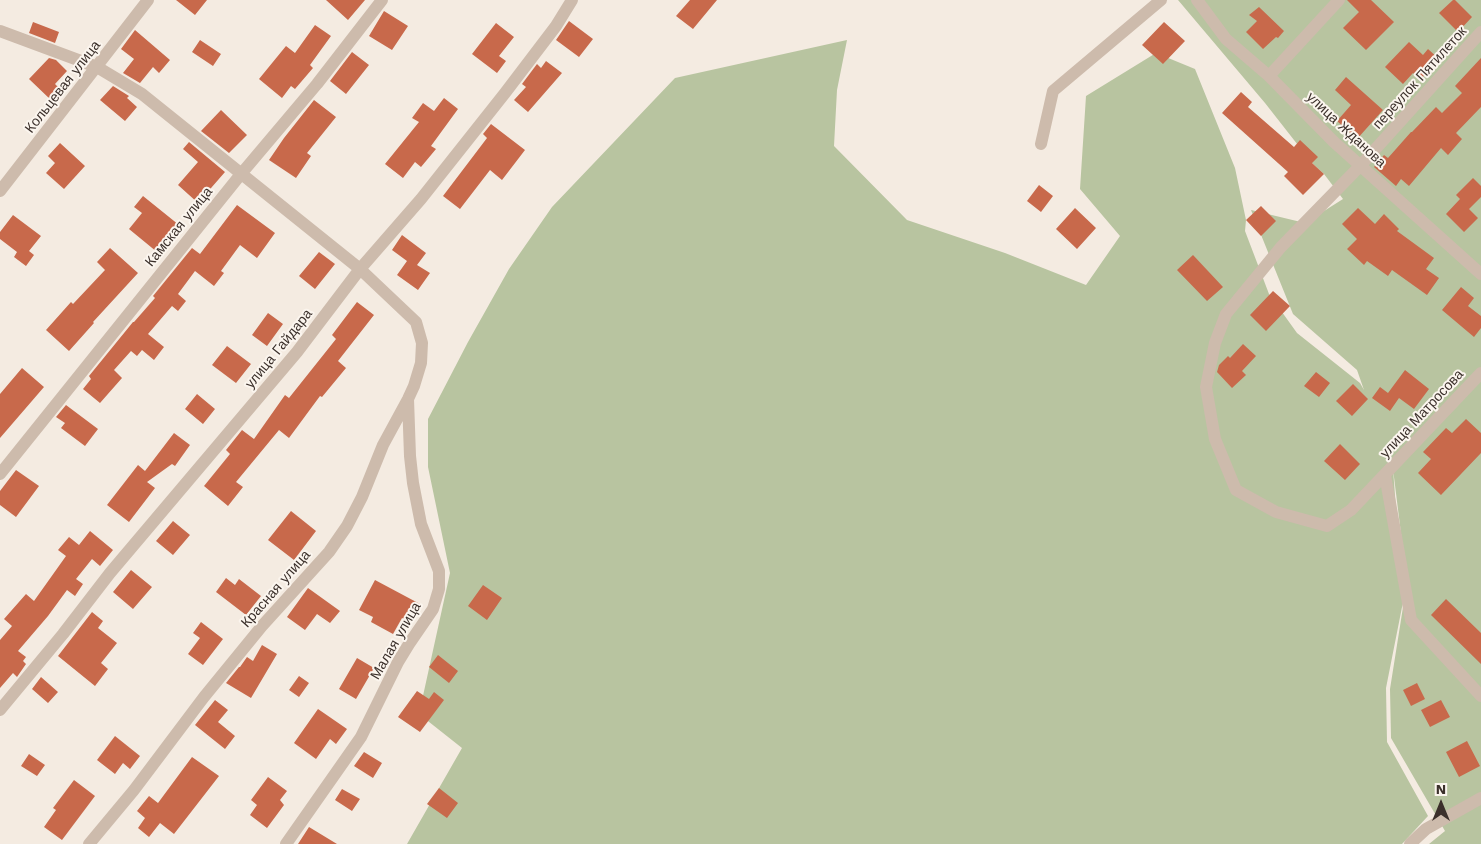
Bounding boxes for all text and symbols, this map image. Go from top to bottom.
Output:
street label: переулок Пятилеток [1370,23,1470,133]
street label: Кольцевая улица [22,37,104,137]
street label: улица Жданова [1303,89,1389,171]
street label: Камская улица [142,184,216,270]
street label: улица Гайдара [242,306,316,392]
street label: улица Матросова [1377,366,1467,462]
street label: Красная улица [238,547,314,631]
street label: Малая улица [367,599,425,683]
north arrow [1416,779,1466,829]
text: N [1436,781,1446,797]

